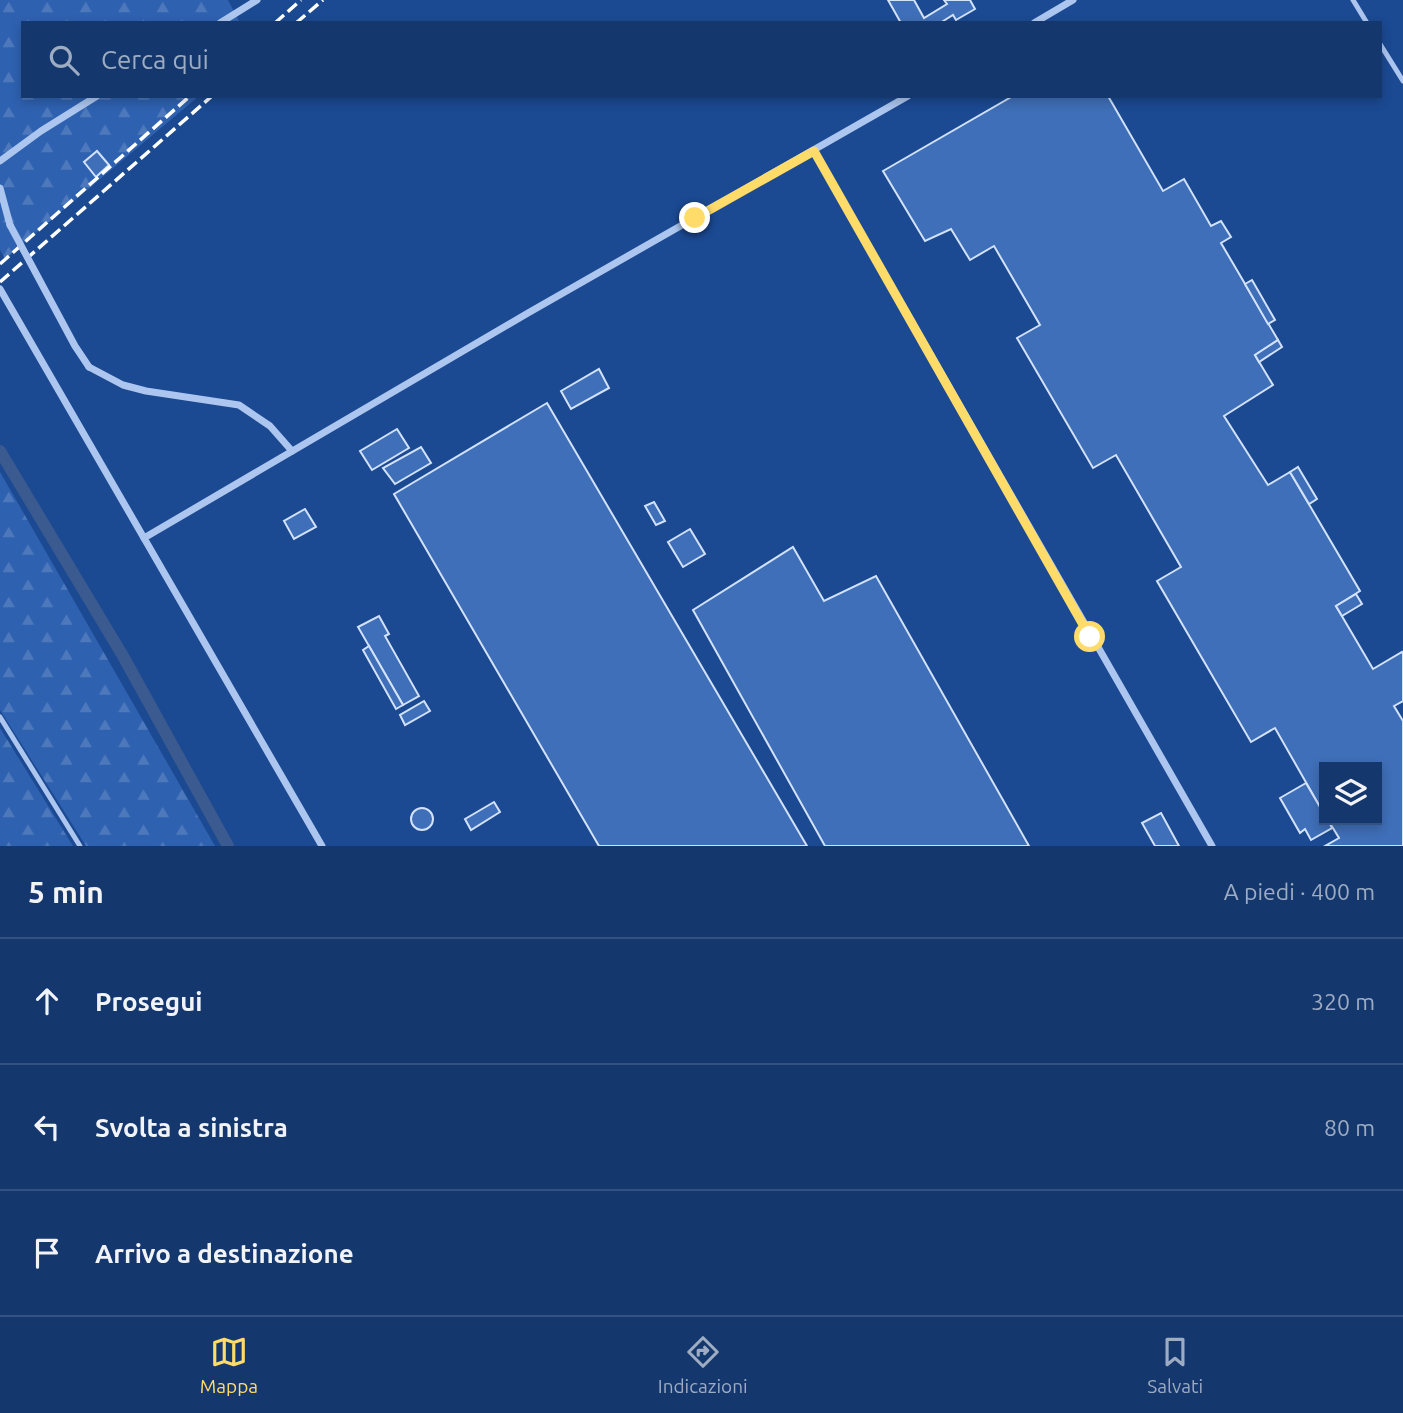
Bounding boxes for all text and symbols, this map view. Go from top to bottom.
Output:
search box [21,21,1382,98]
icon: search [45,41,83,79]
text: Cerca qui [101,45,209,74]
route end [679,202,710,233]
route start [1074,621,1105,652]
map controls [1319,762,1382,825]
button: layers [1319,762,1382,825]
text: 5 min [28,875,104,909]
text: A piedi · 400 m [1224,879,1375,904]
icon: ahead [28,982,66,1020]
text: Prosegui [95,987,203,1016]
text: 320 m [1311,989,1375,1014]
icon: left [28,1108,66,1146]
text: Svolta a sinistra [95,1113,288,1142]
text: 80 m [1324,1115,1375,1140]
icon: arrive [28,1234,66,1272]
text: Arrivo a destinazione [95,1239,354,1268]
tab: Mappa [200,1333,258,1397]
tab: Indicazioni [658,1333,748,1397]
tab: Salvati [1147,1333,1203,1397]

